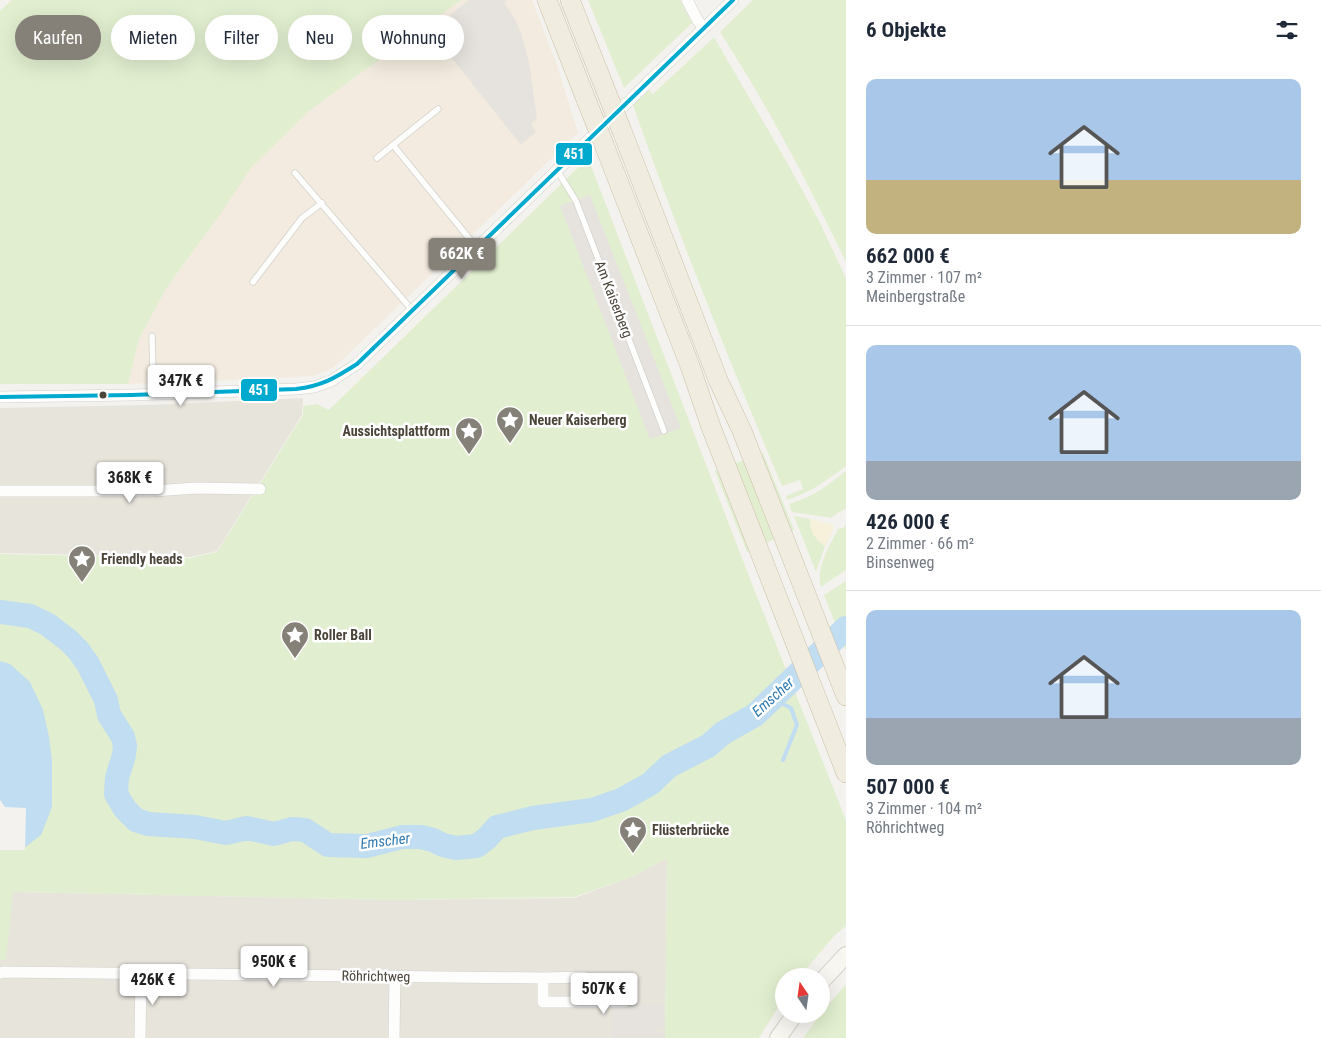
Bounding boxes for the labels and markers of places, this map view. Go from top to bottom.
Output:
pin: 662K € [421,238,503,280]
pin: 347K € [140,364,222,407]
unlabelled marker [98,390,108,400]
place icon: Neuer Kaiserberg [495,405,525,444]
place label: Neuer Kaiserberg [529,412,626,428]
place icon: Aussichtsplattform [454,416,484,455]
place label: Aussichtsplattform [342,423,450,439]
pin: 368K € [89,462,171,504]
place icon: Friendly heads [67,544,97,583]
place label: Friendly heads [101,551,183,567]
place icon: Roller Ball [280,620,310,659]
place label: Roller Ball [314,627,372,643]
place icon: Flüsterbrücke [618,815,648,854]
place label: Flüsterbrücke [652,822,730,838]
pin: 950K € [233,946,315,988]
pin: 426K € [112,964,194,1006]
pin: 507K € [563,972,645,1015]

